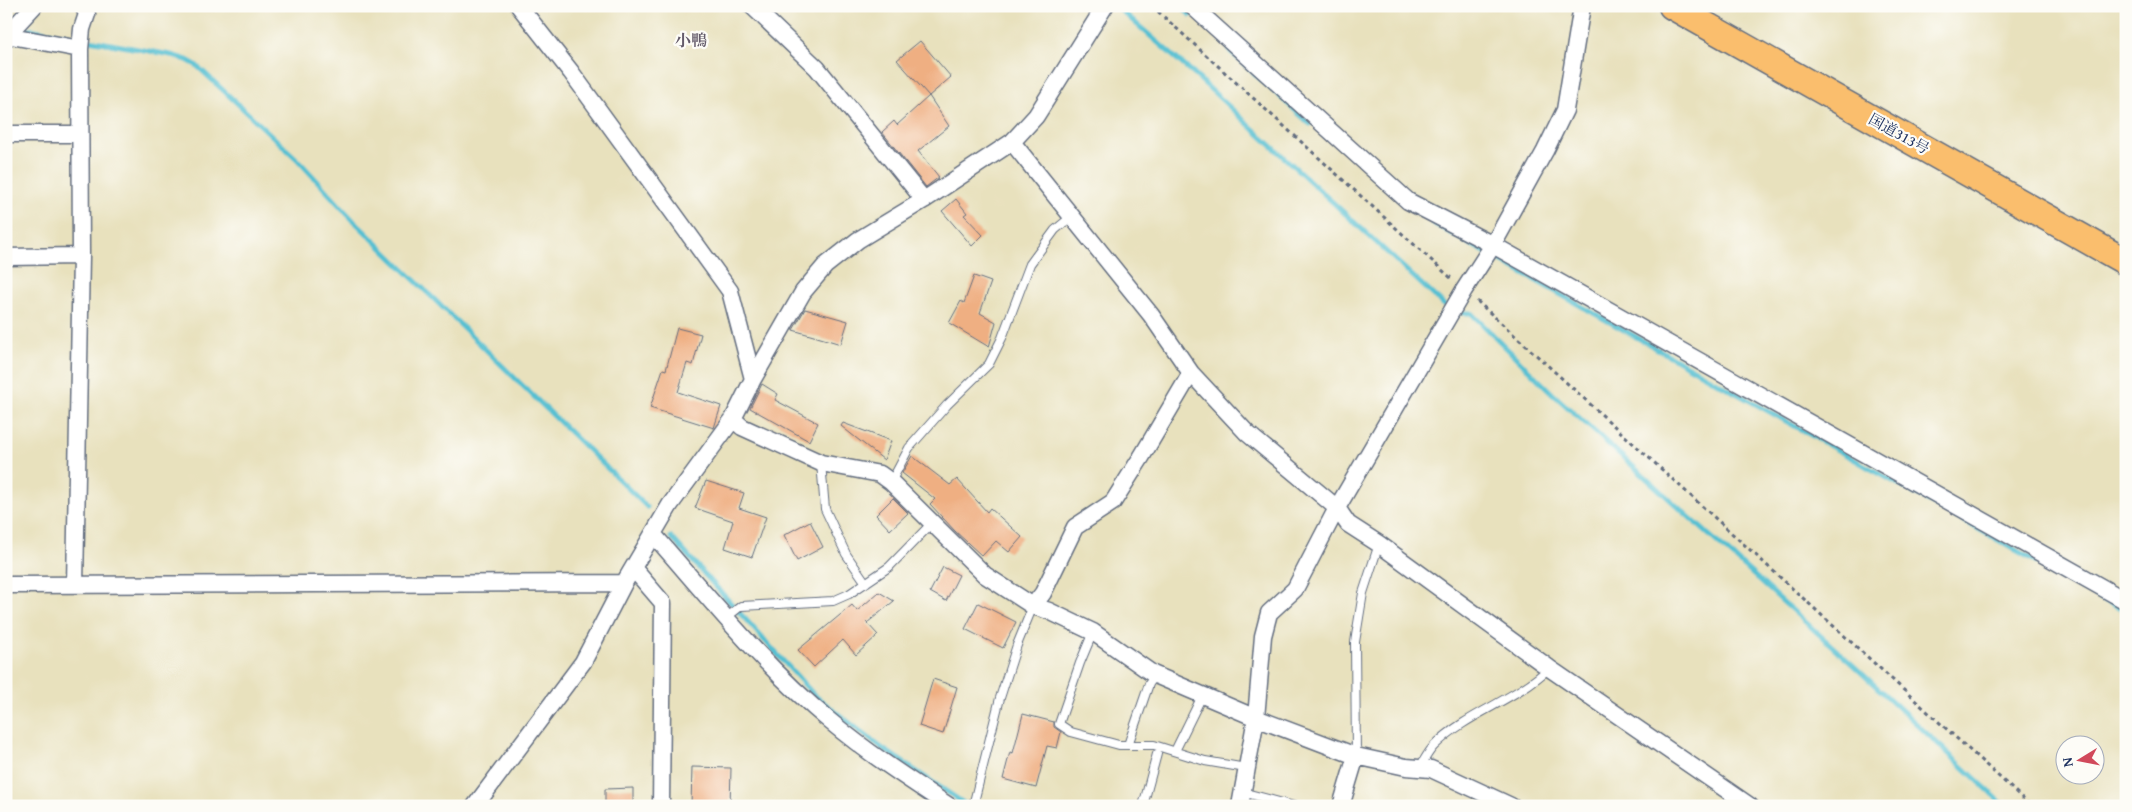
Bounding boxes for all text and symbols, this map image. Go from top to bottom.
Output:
district label: 小鴨 [675,28,707,52]
street label: 国道313号 [1865,108,1933,159]
north arrow [2054,734,2104,784]
text: N [2056,755,2078,769]

